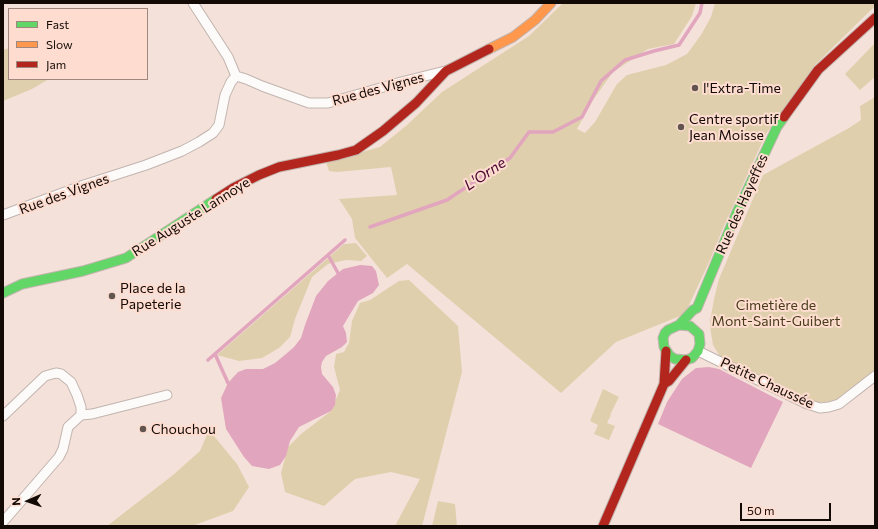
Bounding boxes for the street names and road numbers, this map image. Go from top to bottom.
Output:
street label: Rue des Vignes [330,69,426,109]
street label: Rue des Hayeffes [712,151,772,257]
street label: Rue des Vignes [17,170,111,218]
street label: Rue Auguste Lannoye [129,174,253,260]
street label: Petite Chaussée [718,354,816,412]

